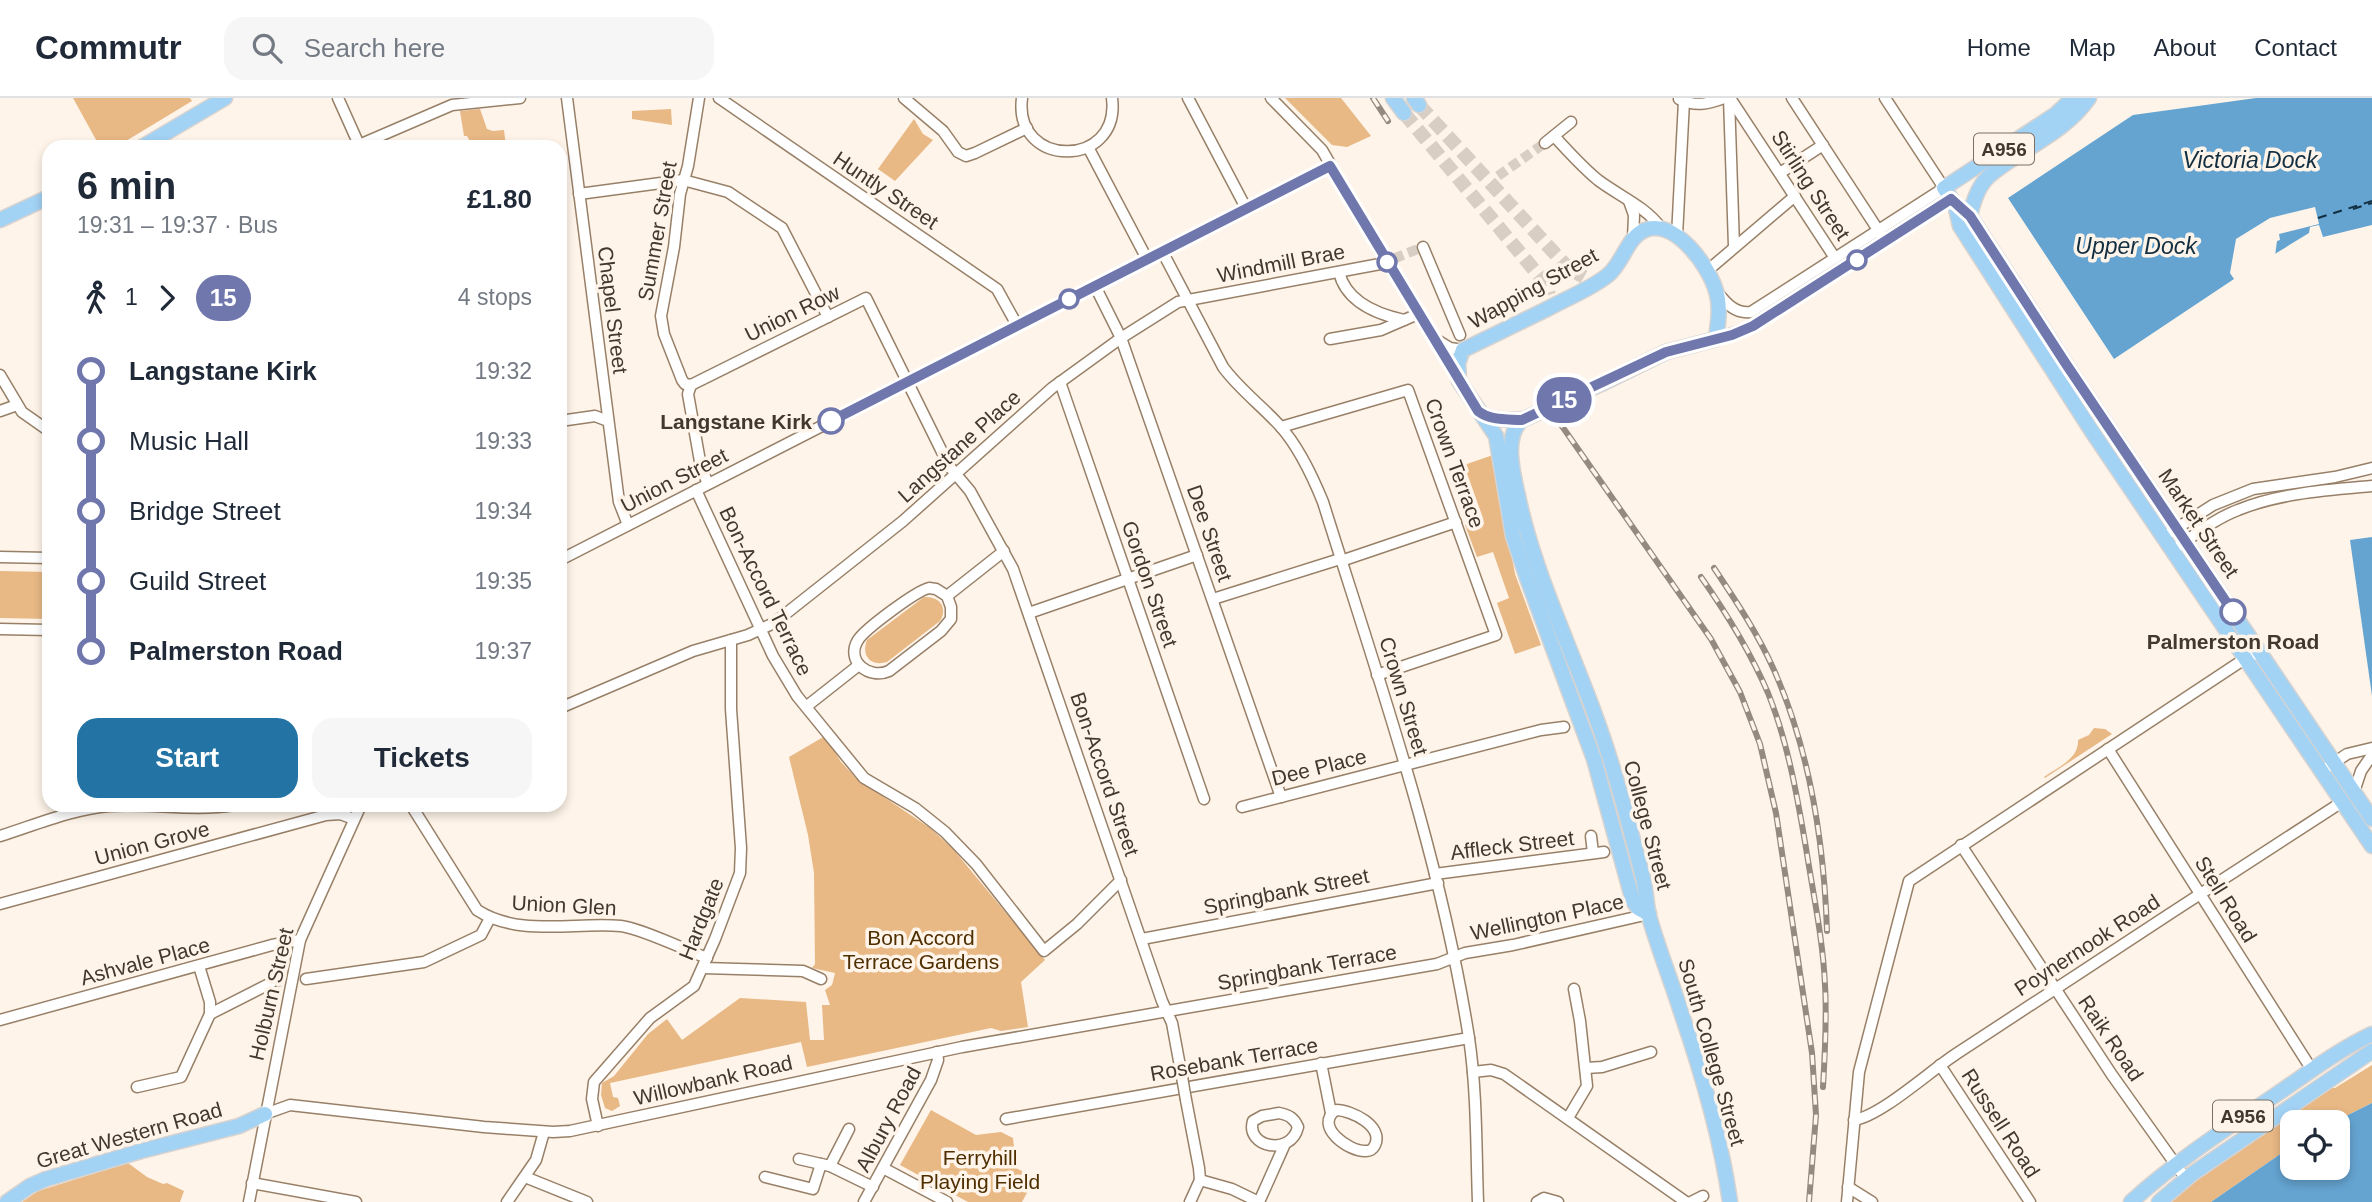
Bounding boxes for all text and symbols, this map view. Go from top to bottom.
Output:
search box [224,17,714,80]
text: Commutr [35,29,182,66]
icon: search [248,29,286,67]
text: Search here [304,33,445,63]
text: Home [1967,34,2031,61]
text: Map [2069,34,2116,61]
text: About [2154,34,2216,61]
text: Contact [2254,34,2337,61]
street label: Stirling Street [1767,126,1855,244]
road number: A956 [1974,134,2034,164]
street label: Huntly Street [829,147,943,234]
water label: Victoria Dock [2182,147,2319,173]
street label: Summer Street [633,159,681,303]
text: 6 min [77,165,176,207]
text: £1.80 [467,184,532,214]
text: 19:31 – 19:37 · Bus [77,212,278,238]
water label: Upper Dock [2075,233,2198,259]
street label: Windmill Brae [1215,239,1347,287]
street label: Wapping Street [1464,243,1602,333]
street label: Chapel Street [594,245,632,375]
unlabelled marker [1847,250,1867,270]
unlabelled marker [1377,252,1397,272]
icon: walk [77,279,115,317]
icon: forward [148,279,186,317]
street label: Union Row [741,280,844,346]
text: 1 [125,284,138,310]
text: 15 [210,284,237,311]
text: 4 stops [458,284,532,310]
unlabelled marker [1059,289,1079,309]
text: Langstane Kirk [129,356,317,386]
text: 19:32 [474,358,532,384]
line badge: 15 [1532,377,1596,423]
street label: Langstane Place [893,385,1025,507]
text: 15 [1551,386,1577,413]
street label: Crown Terrace [1421,395,1489,531]
marker: Langstane Kirk [818,408,844,434]
place label: Langstane Kirk [660,410,812,433]
text: Music Hall [129,426,249,456]
text: 19:33 [474,428,532,454]
street label: Union Street [617,443,731,517]
street label: Market Street [2154,464,2244,582]
street label: Dee Street [1183,482,1237,584]
text: Bridge Street [129,496,281,526]
text: 19:34 [474,498,532,524]
street label: Bon-Accord Terrace [715,503,817,679]
street label: Gordon Street [1118,518,1182,650]
text: Guild Street [129,566,266,596]
text: 19:35 [474,568,532,594]
marker: Palmerston Road [2220,599,2246,625]
place label: Palmerston Road [2147,630,2319,653]
street label: Crown Street [1375,634,1433,758]
text: Palmerston Road [129,636,343,666]
text: 19:37 [474,638,532,664]
street label: Bon-Accord Street [1066,689,1144,859]
button: Start [77,718,298,798]
button: Tickets [312,718,532,798]
street label: Dee Place [1269,744,1369,790]
street label: College Street [1620,758,1676,892]
street label: Union Grove [92,817,212,869]
street label: Affleck Street [1449,826,1575,864]
street label: Stell Road [2191,852,2261,946]
street label: Springbank Street [1201,864,1371,918]
street label: Hardgate [674,875,728,963]
street label: Wellington Place [1468,890,1626,944]
street label: Poynernook Road [2010,890,2164,1000]
street label: Union Glen [511,891,617,919]
street label: Holburn Street [245,925,297,1063]
park label: Bon Accord Terrace Gardens [843,926,999,973]
street label: Ashvale Place [78,933,212,989]
street label: Springbank Terrace [1216,940,1398,994]
street label: South College Street [1674,956,1750,1148]
street label: Raik Road [2074,991,2148,1085]
street label: Rosebank Terrace [1148,1033,1320,1085]
street label: Willowbank Road [631,1051,795,1109]
street label: Albury Road [851,1063,925,1175]
street label: Russell Road [1957,1064,2045,1182]
street label: Great Western Road [33,1097,225,1173]
road number: A956 [2213,1100,2273,1132]
map controls [2280,1110,2350,1180]
button: locate [2280,1110,2350,1180]
park label: Ferryhill Playing Field [920,1146,1040,1193]

